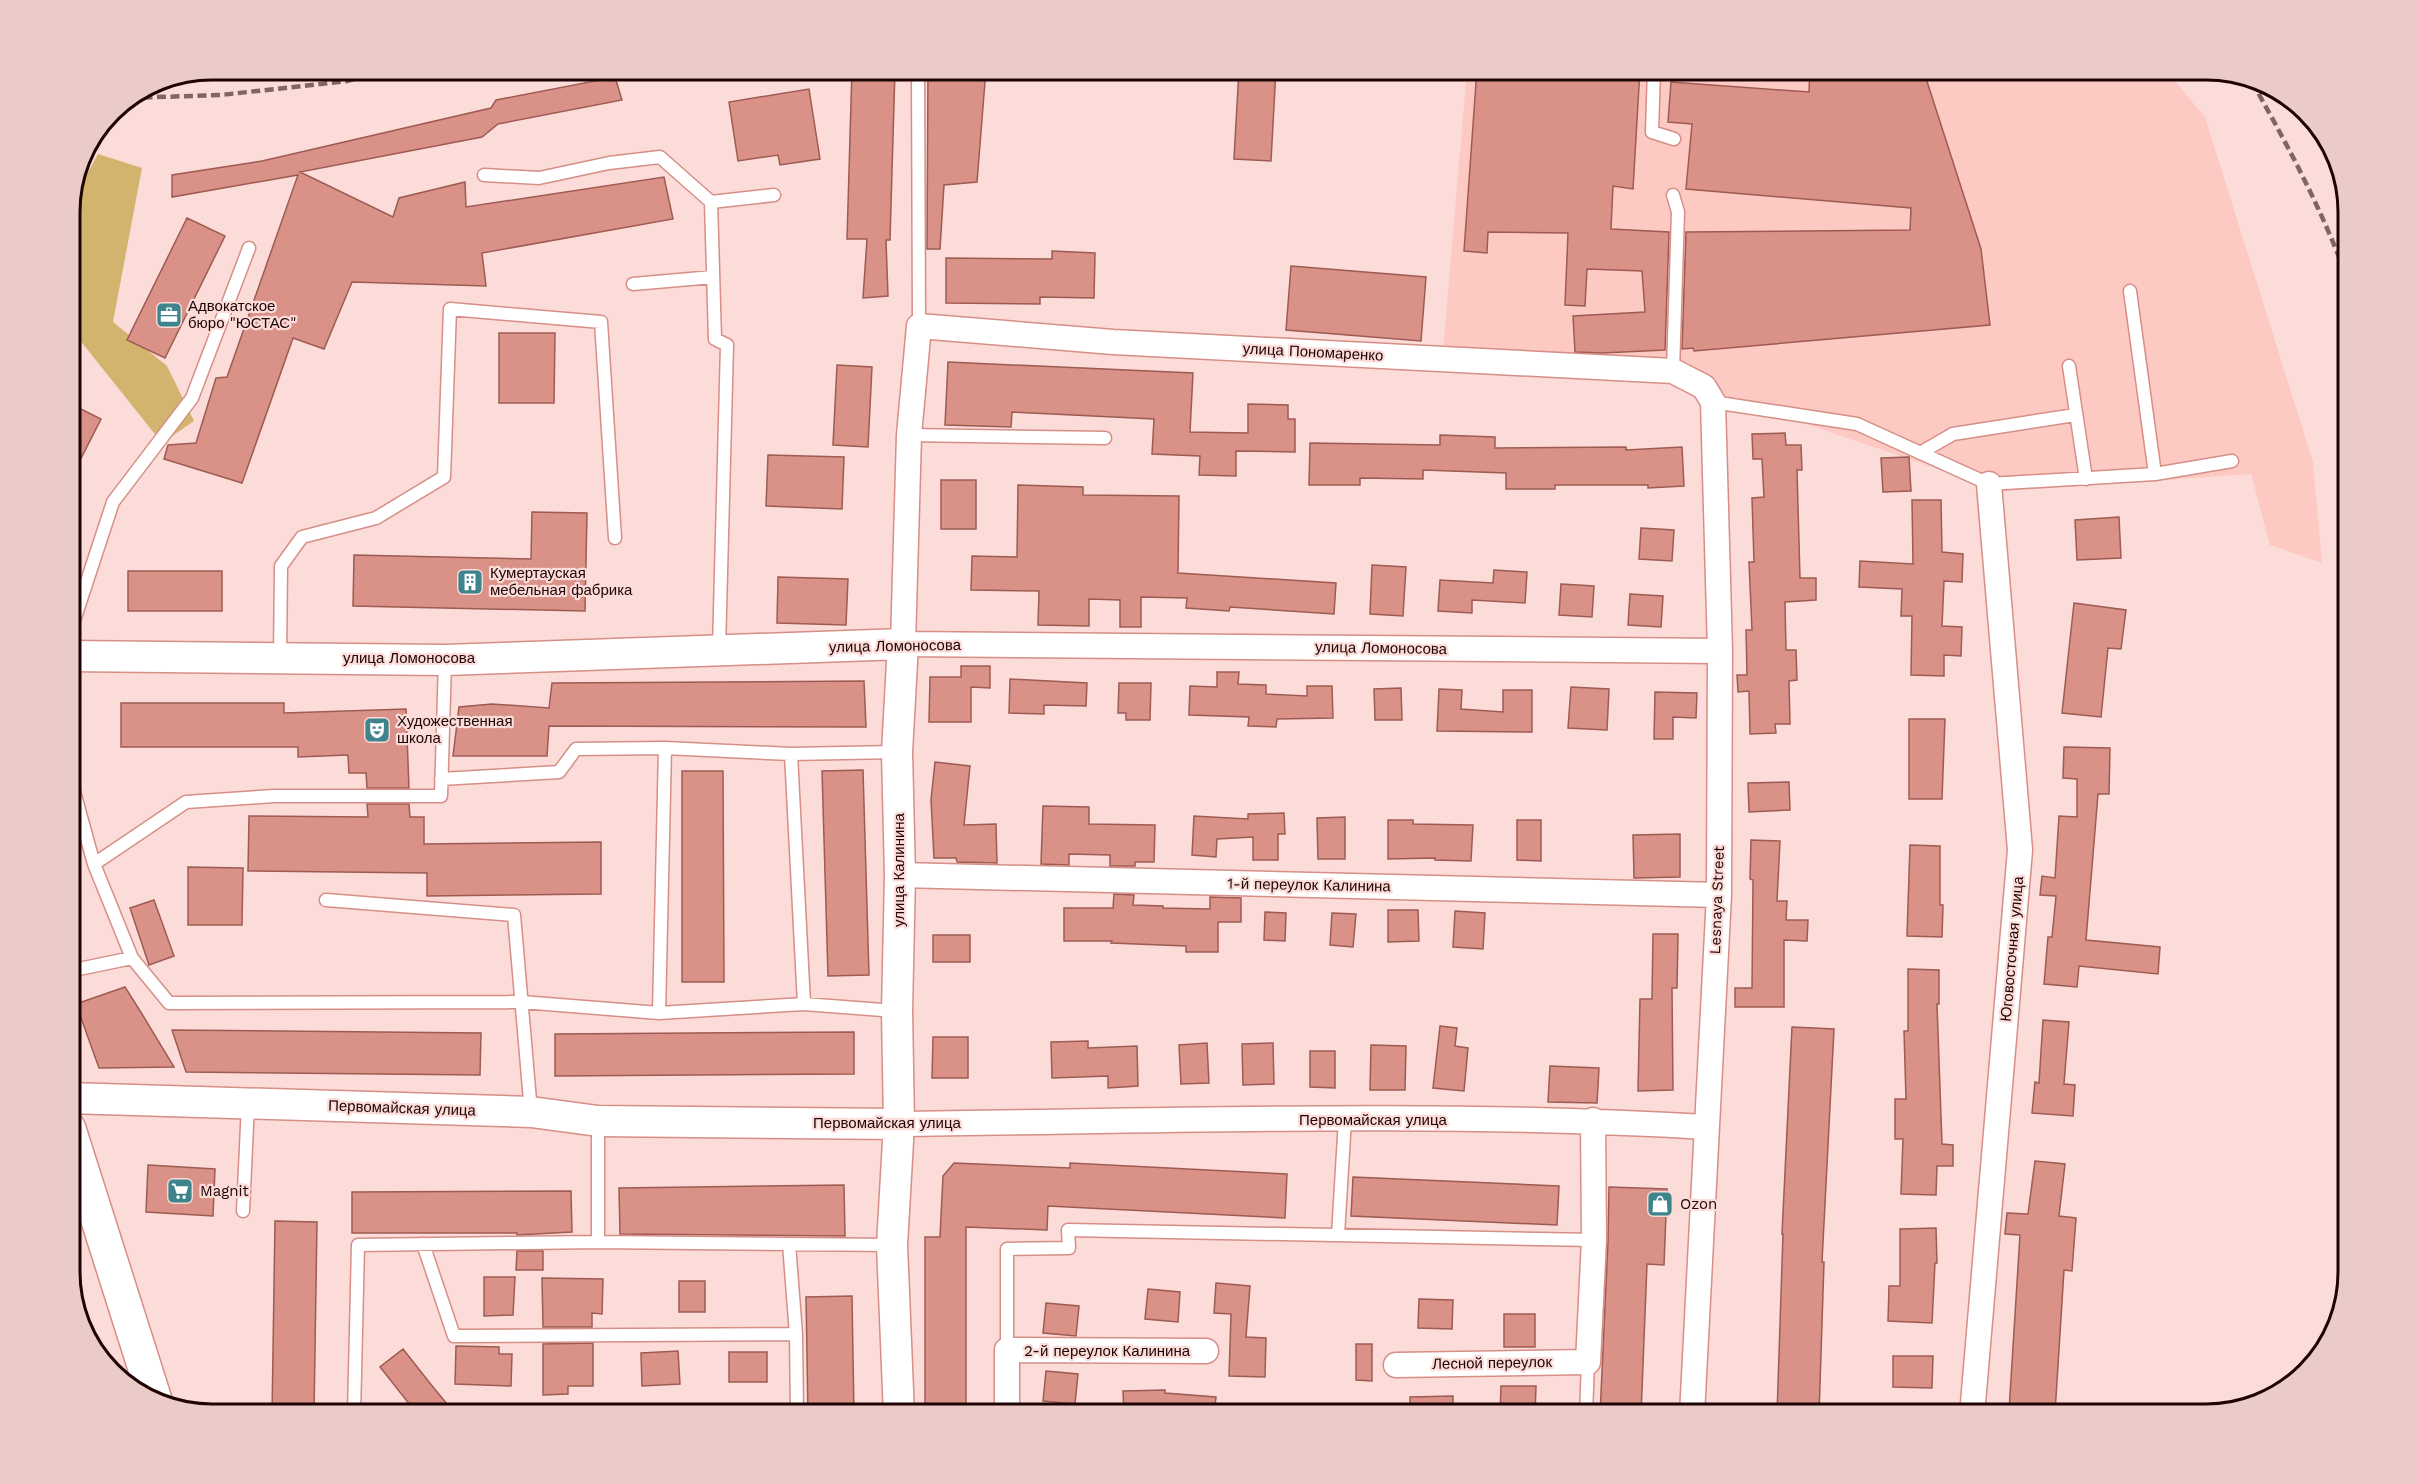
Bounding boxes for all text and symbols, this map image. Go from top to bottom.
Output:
place label: Адвокатское бюро "ЮСТАС" [188,297,296,332]
office icon: Адвокатское бюро "ЮСТАС" [154,300,184,330]
street label: улица Пономаренко [1242,339,1384,365]
place label: Кумертауская мебельная фабрика [490,564,633,599]
building icon: Кумертауская мебельная фабрика [455,567,485,597]
street label: улица Ломоносова [829,636,962,656]
street label: улица Ломоносова [1315,638,1448,658]
street label: улица Ломоносова [343,649,476,667]
place label: Художественная школа [397,712,513,747]
theatre icon: Художественная школа [362,715,392,745]
street label: улица Калинина [890,812,908,927]
street label: Lesnaya Street [1706,845,1728,955]
street label: 1-й переулок Калинина [1227,875,1392,895]
street label: Юговосточная улица [1997,875,2027,1022]
street label: Первомайская улица [328,1096,477,1120]
street label: Первомайская улица [1299,1111,1448,1129]
street label: Первомайская улица [813,1114,962,1132]
supermarket icon: Magnit [165,1176,195,1206]
place label: Magnit [200,1182,249,1200]
shop icon: Ozon [1645,1189,1675,1219]
place label: Ozon [1680,1195,1717,1213]
street label: 2-й переулок Калинина [1024,1342,1191,1360]
street label: Лесной переулок [1432,1353,1552,1373]

